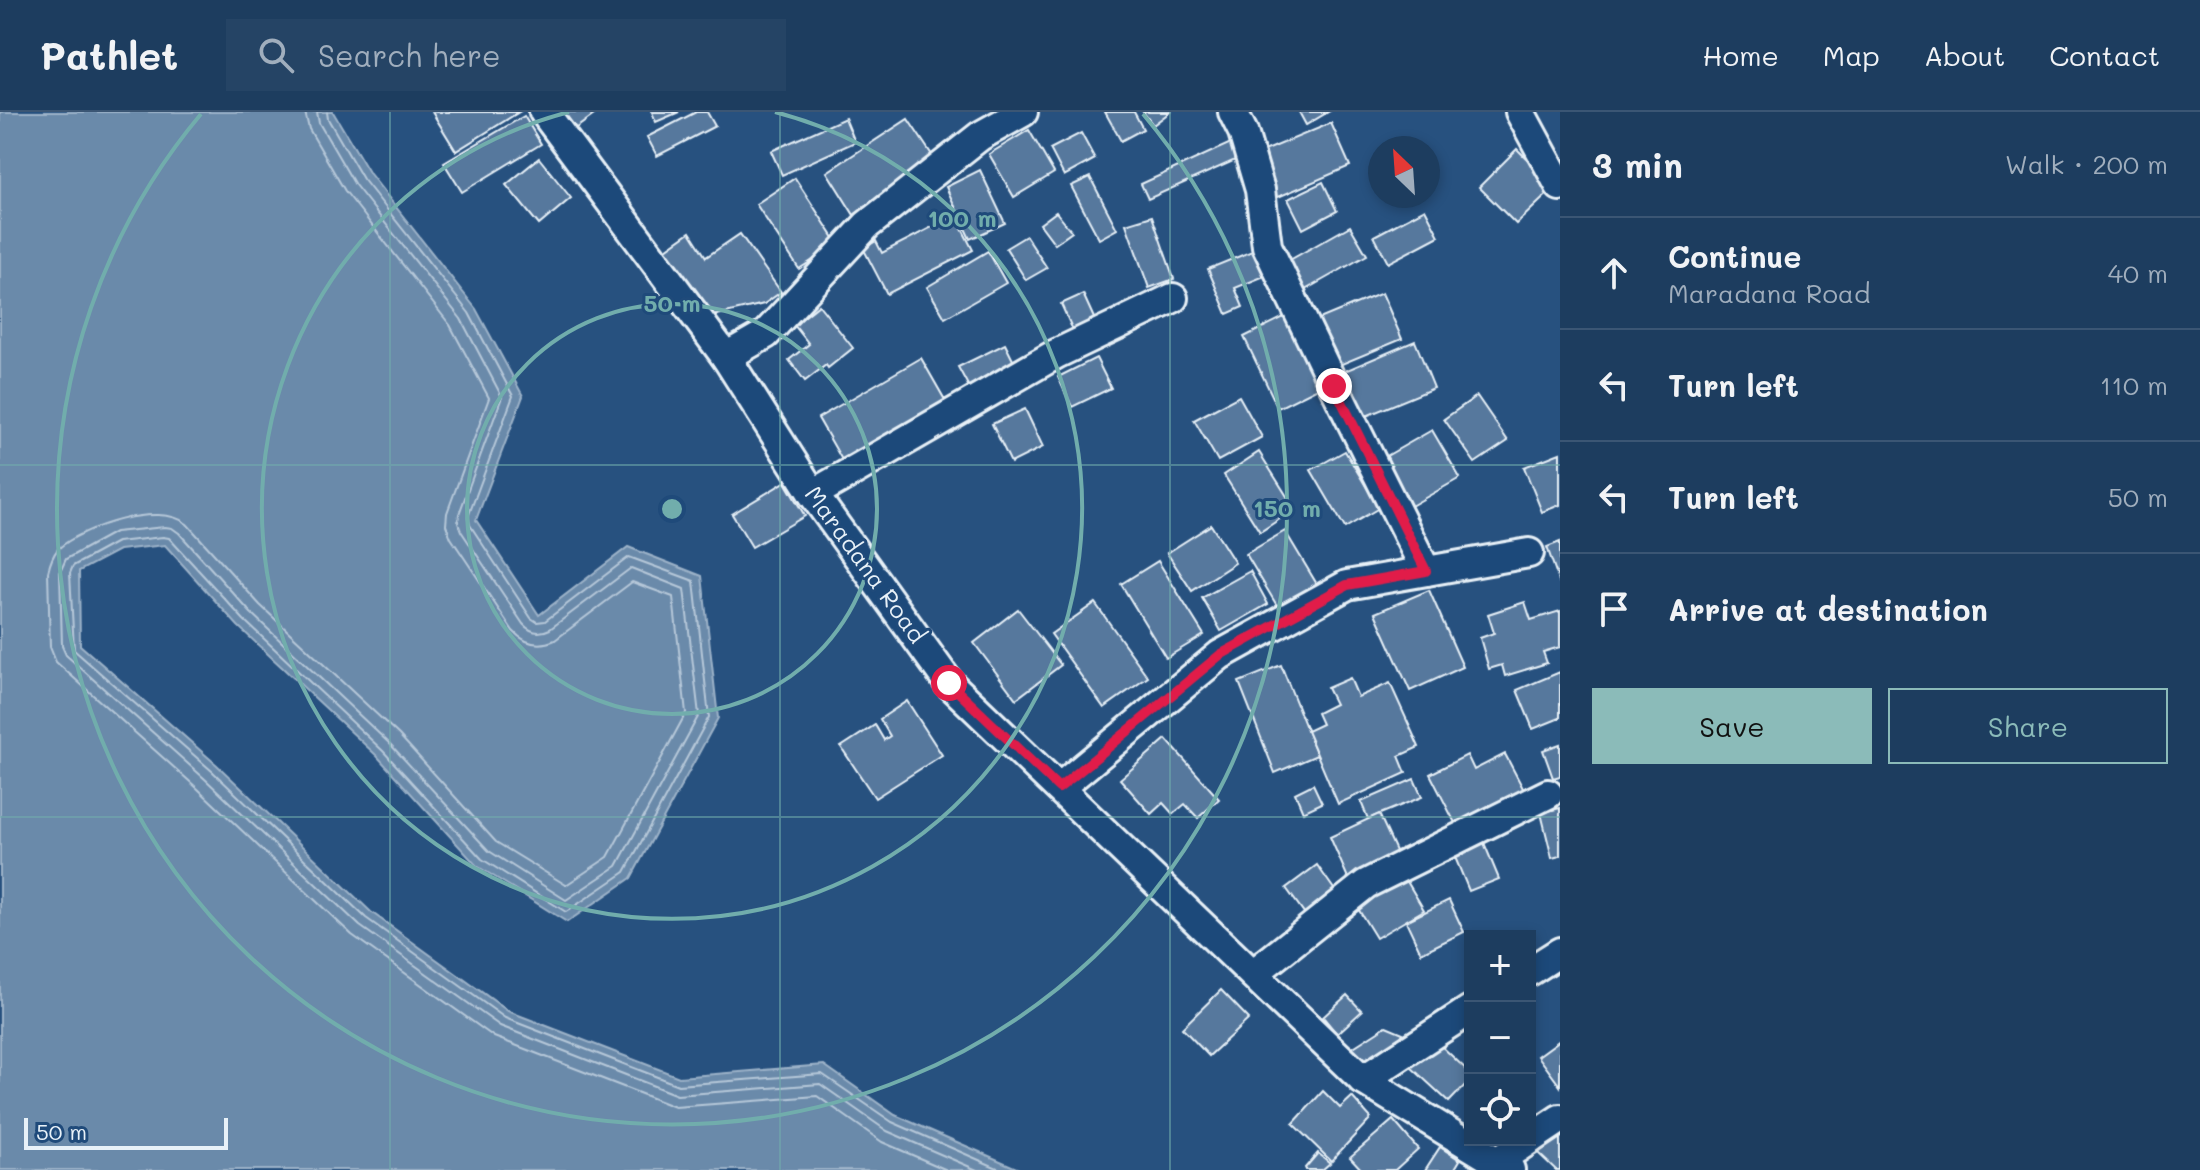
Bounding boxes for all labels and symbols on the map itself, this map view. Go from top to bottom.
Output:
north arrow [1368,136,1440,208]
text: 100 m [927,202,997,233]
text: 50 m [643,287,701,318]
route end [1316,368,1352,404]
street label: Maradana Road [799,479,934,649]
text: 150 m [1253,492,1321,523]
centre of rings [658,495,686,523]
route start [931,665,967,701]
scale bar [24,1114,228,1150]

